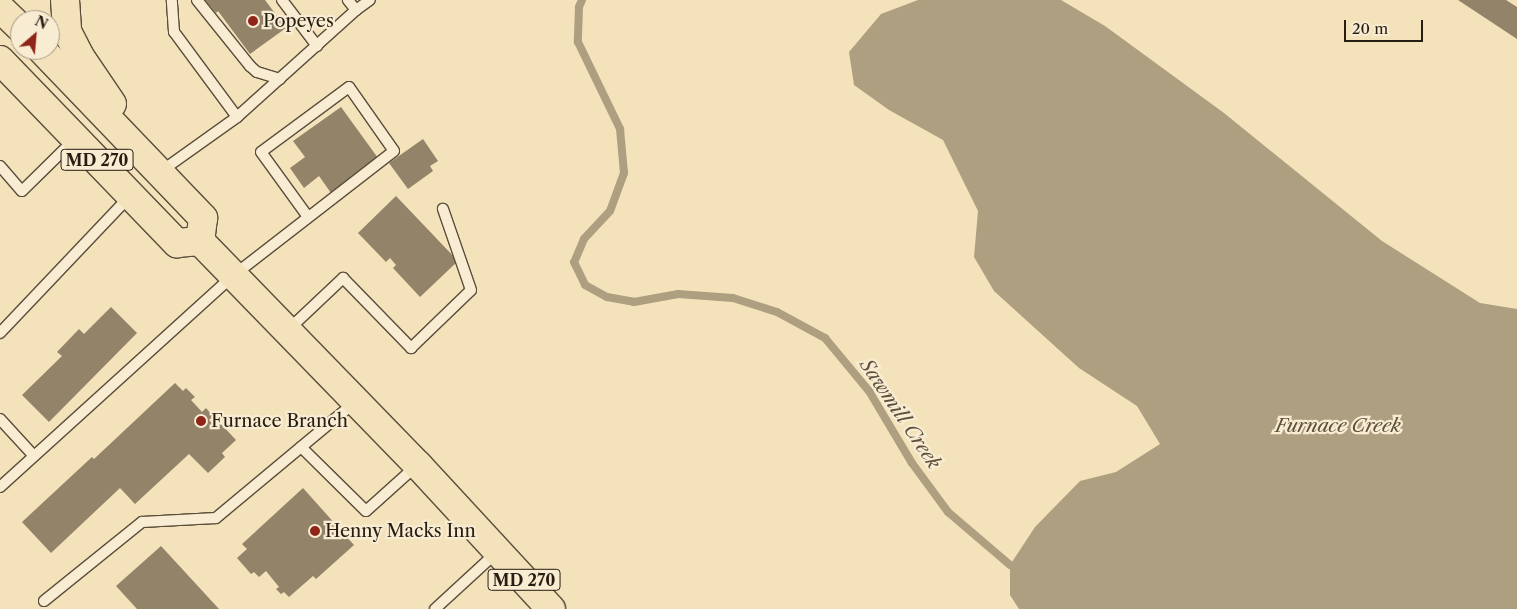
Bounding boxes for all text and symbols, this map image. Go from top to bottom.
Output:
north arrow [10,10,60,60]
place label: Popeyes [263,10,334,32]
scale bar [1347,10,1426,42]
text: N [32,12,51,33]
marker: Popeyes [247,15,259,27]
text: 20 m [1352,19,1388,38]
road number: MD 270 [59,146,134,174]
water label: Sawmill Creek [855,355,945,473]
place label: Furnace Branch [211,410,348,432]
marker: Furnace Branch [195,415,207,427]
water label: Furnace Creek [1275,415,1401,437]
place label: Henny Macks Inn [325,520,476,542]
marker: Henny Macks Inn [309,525,321,537]
road number: MD 270 [486,566,562,594]

